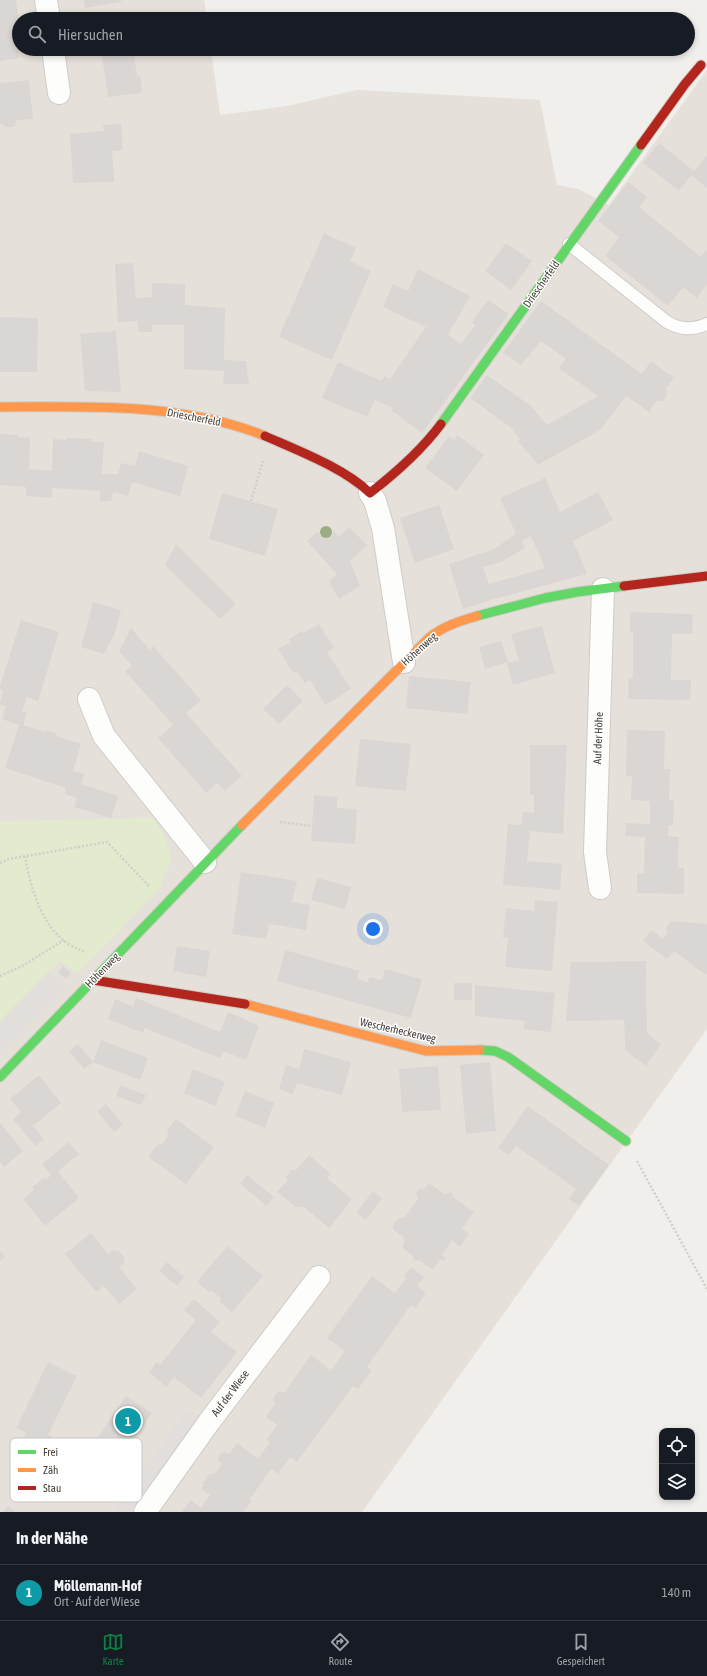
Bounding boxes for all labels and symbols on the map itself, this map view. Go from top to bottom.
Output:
street label: Driescherfeld [520,258,562,310]
street label: Driescherfeld [166,406,222,428]
street label: Höhenweg [399,630,439,668]
street label: Auf der Höhe [591,712,605,764]
your location [363,919,383,939]
street label: Höhenweg [83,950,122,990]
street label: Wescherheckerweg [359,1015,437,1045]
street label: Auf der Wiese [209,1368,251,1418]
pin: 1 [115,1406,141,1436]
legend [10,1438,142,1502]
text: Frei [43,1446,58,1458]
text: Zäh [43,1464,58,1476]
text: Stau [43,1482,61,1494]

